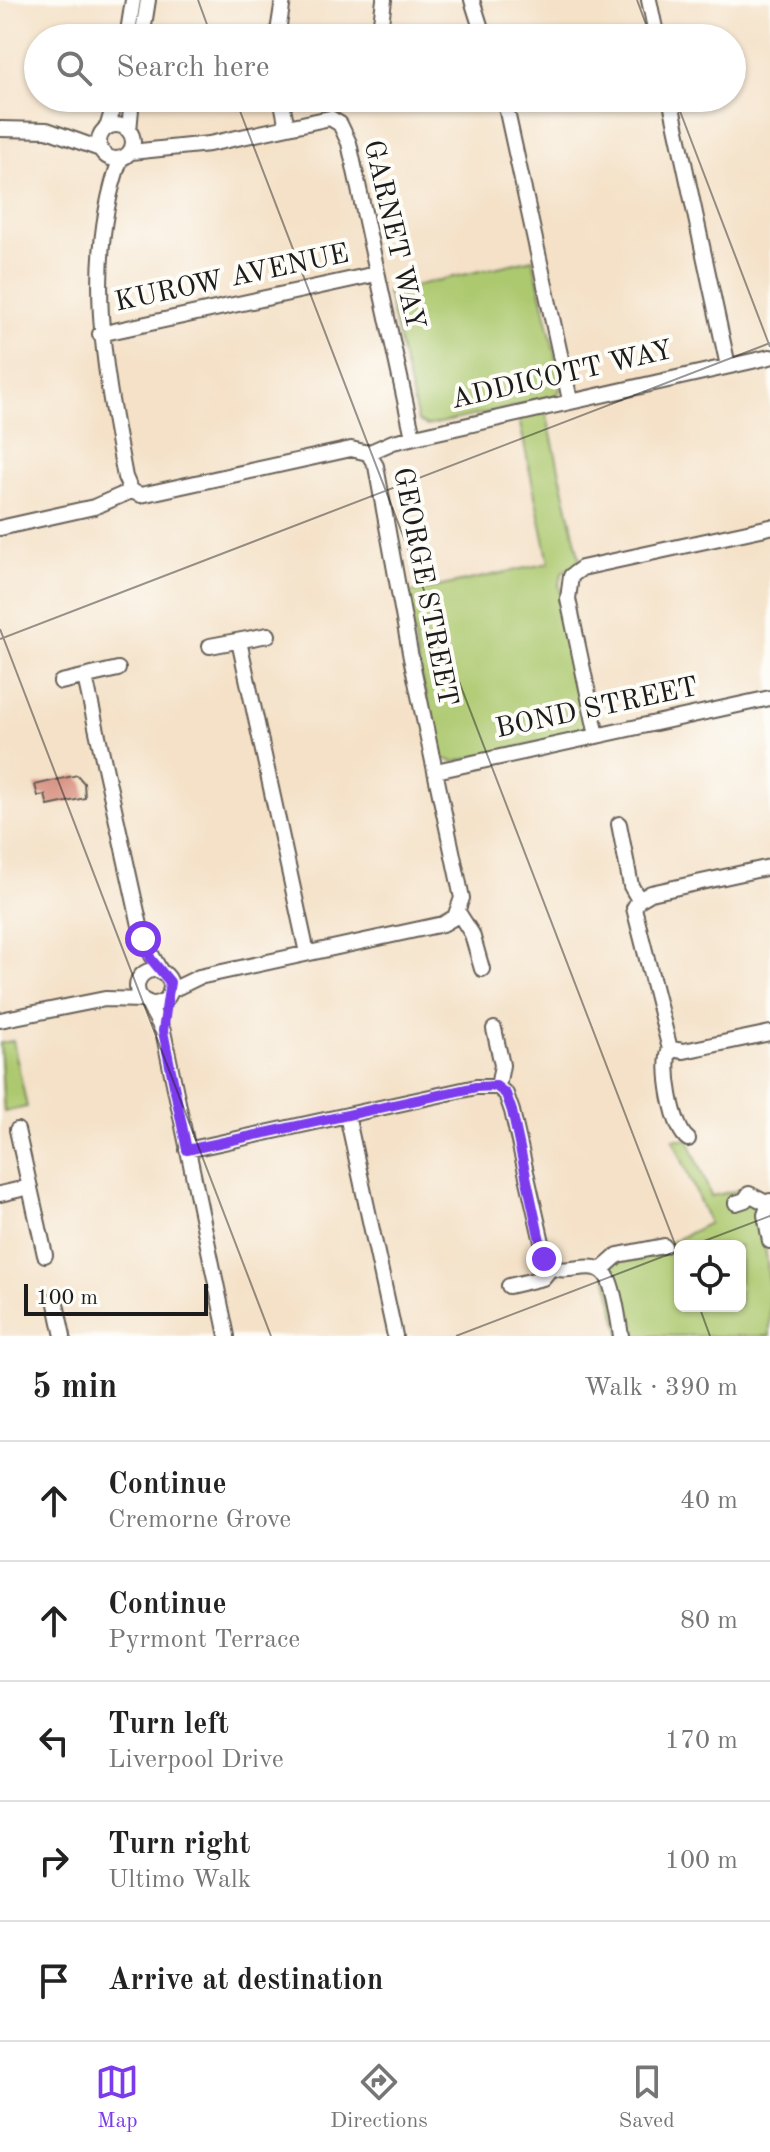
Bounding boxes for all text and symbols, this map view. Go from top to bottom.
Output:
search box [24,24,746,112]
icon: search [52,46,96,90]
text: Search here [116,53,270,83]
street label: GARNET WAY [358,137,428,333]
street label: KUROW AVENUE [112,240,352,318]
street label: ADDICOTT WAY [448,337,676,415]
street label: GEORGE STREET [387,465,461,709]
street label: BOND STREET [493,674,701,744]
route start [125,921,161,957]
map controls [674,1240,746,1312]
button: locate [674,1240,746,1312]
route end [526,1241,562,1277]
scale bar [24,1280,208,1316]
text: 100 m [36,1287,98,1309]
text: 5 min [32,1371,117,1405]
text: Walk · 390 m [584,1375,738,1401]
text: Continue [108,1470,227,1500]
icon: ahead [32,1479,76,1523]
text: 40 m [680,1488,738,1514]
text: Cremorne Grove [108,1507,291,1533]
text: Continue [108,1590,227,1620]
icon: ahead [32,1599,76,1643]
text: 80 m [680,1608,738,1634]
text: Pyrmont Terrace [108,1627,300,1653]
text: Turn left [108,1710,229,1740]
icon: left [32,1719,76,1763]
text: 170 m [665,1728,738,1754]
text: Liverpool Drive [108,1747,284,1773]
text: Turn right [108,1830,250,1860]
icon: right [32,1839,76,1883]
text: 100 m [665,1848,738,1874]
text: Ultimo Walk [108,1867,251,1893]
icon: arrive [32,1959,76,2003]
text: Arrive at destination [108,1966,383,1996]
tab: Map [95,2060,139,2135]
tab: Directions [330,2060,428,2135]
tab: Saved [619,2060,675,2135]

